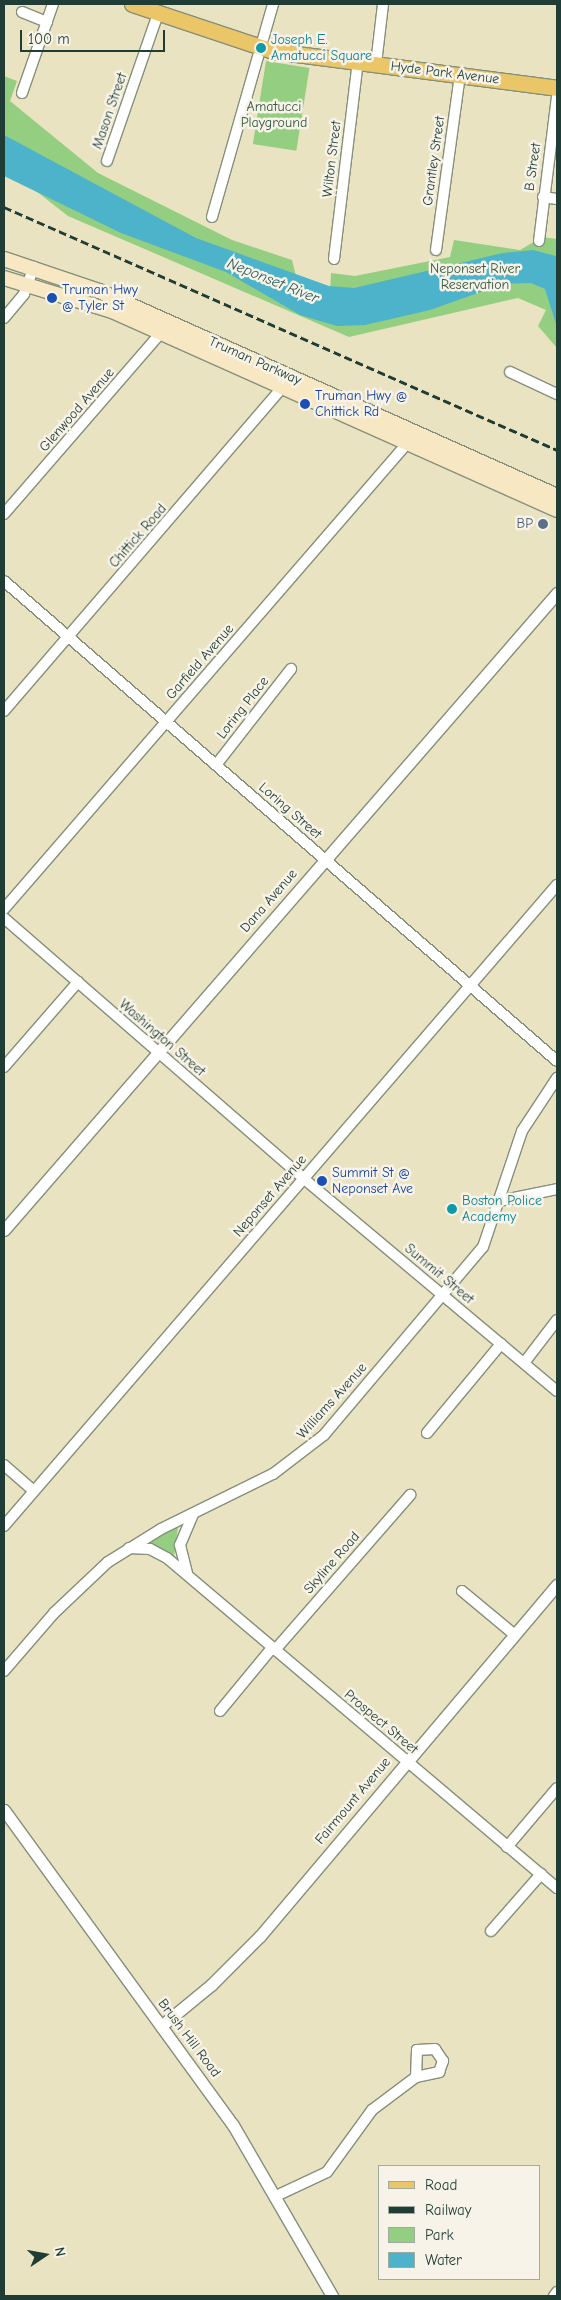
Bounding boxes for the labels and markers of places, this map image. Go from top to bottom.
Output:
place label: Joseph E. Amatucci Square [271,32,372,64]
marker: Joseph E. Amatucci Square [255,42,267,54]
place label: Truman Hwy @ Tyler St [62,282,138,314]
marker: Truman Hwy @ Tyler St [46,292,58,304]
place label: Truman Hwy @ Chittick Rd [315,388,407,421]
marker: Truman Hwy @ Chittick Rd [299,398,311,410]
place label: BP [516,516,533,532]
marker: BP [537,518,549,530]
place label: Summit St @ Neponset Ave [332,1165,413,1198]
marker: Summit St @ Neponset Ave [316,1175,328,1187]
place label: Boston Police Academy [462,1193,542,1226]
marker: Boston Police Academy [446,1203,458,1215]

